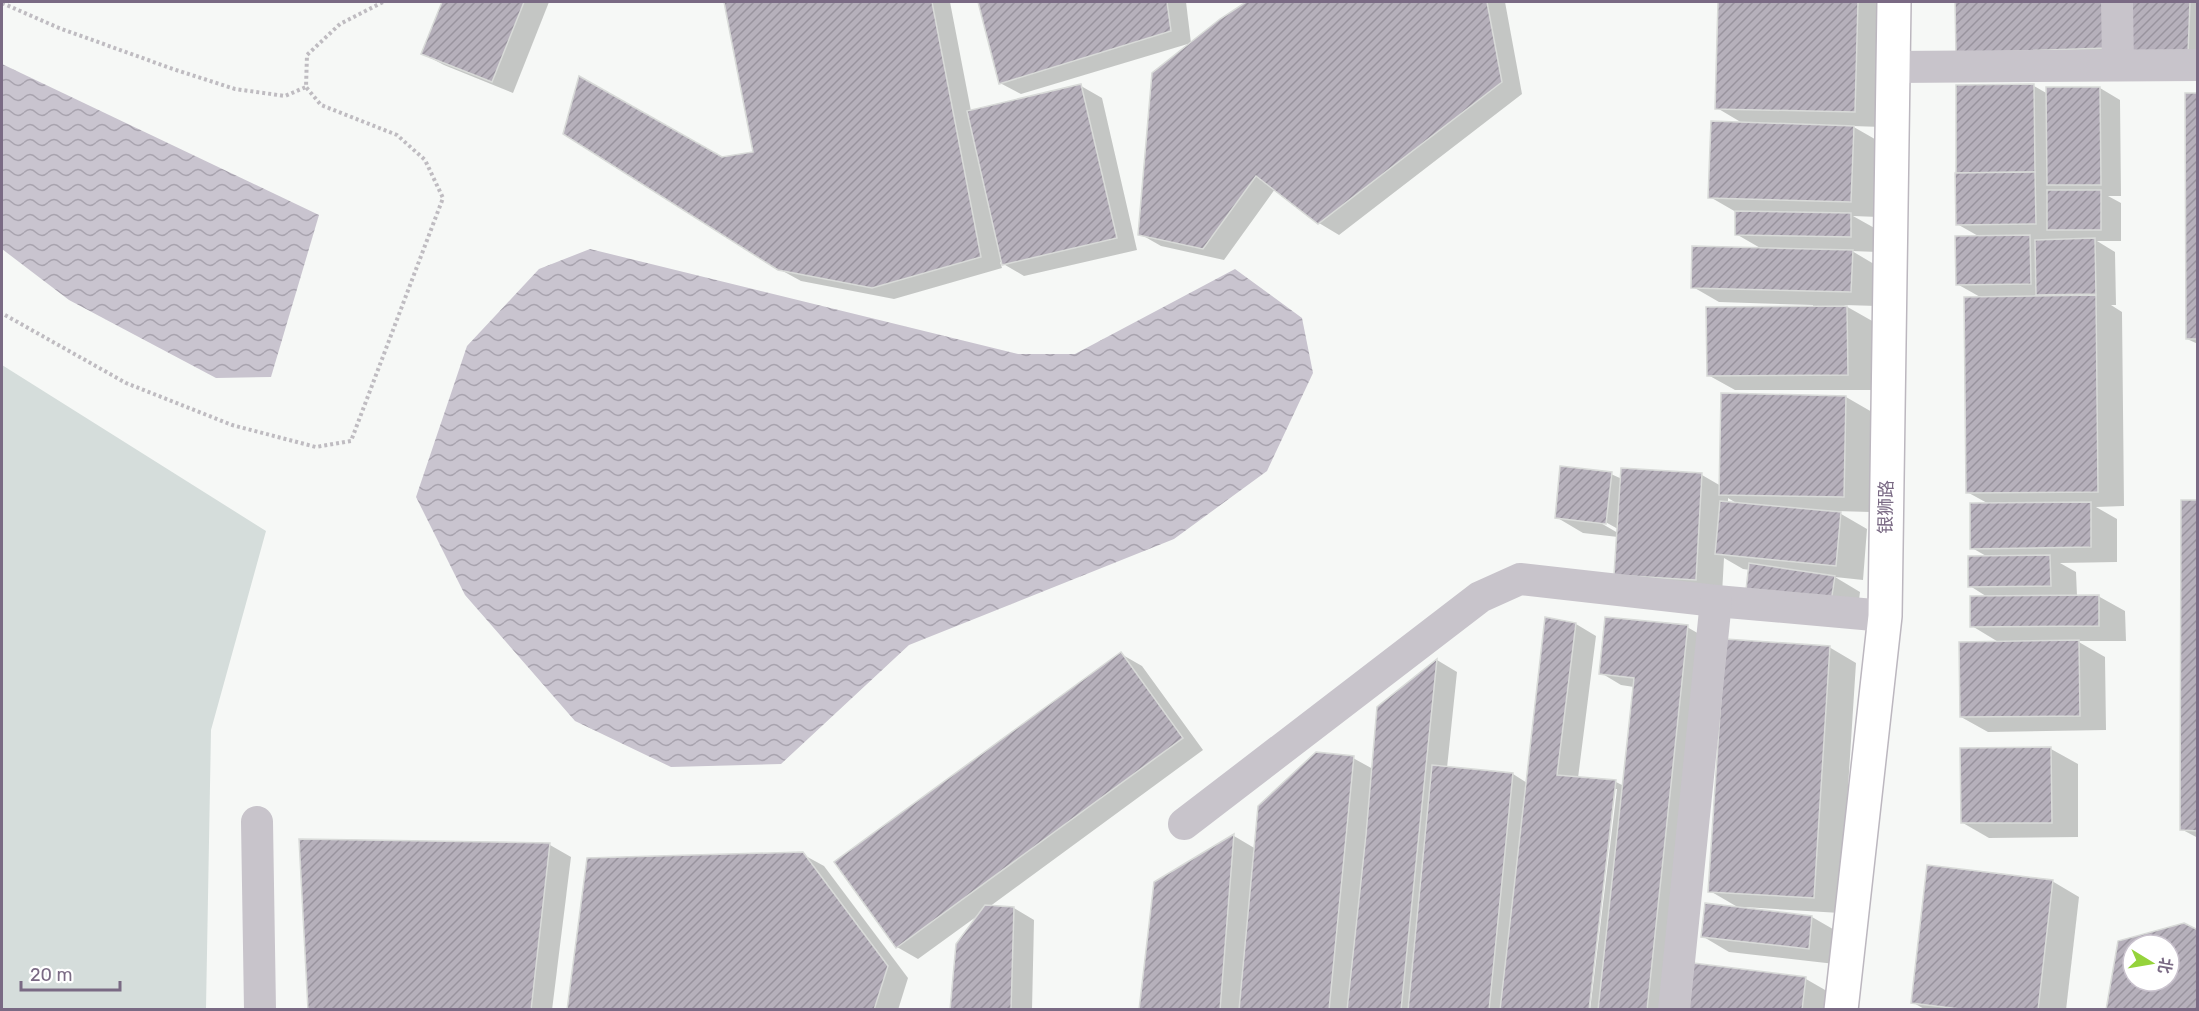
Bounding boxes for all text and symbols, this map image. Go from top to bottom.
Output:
street label: 银狮路 [1875,480,1897,534]
north arrow [2121,933,2181,993]
scale bar [21,954,120,992]
text: 北 [2154,956,2176,975]
text: 20 m [30,964,72,986]

